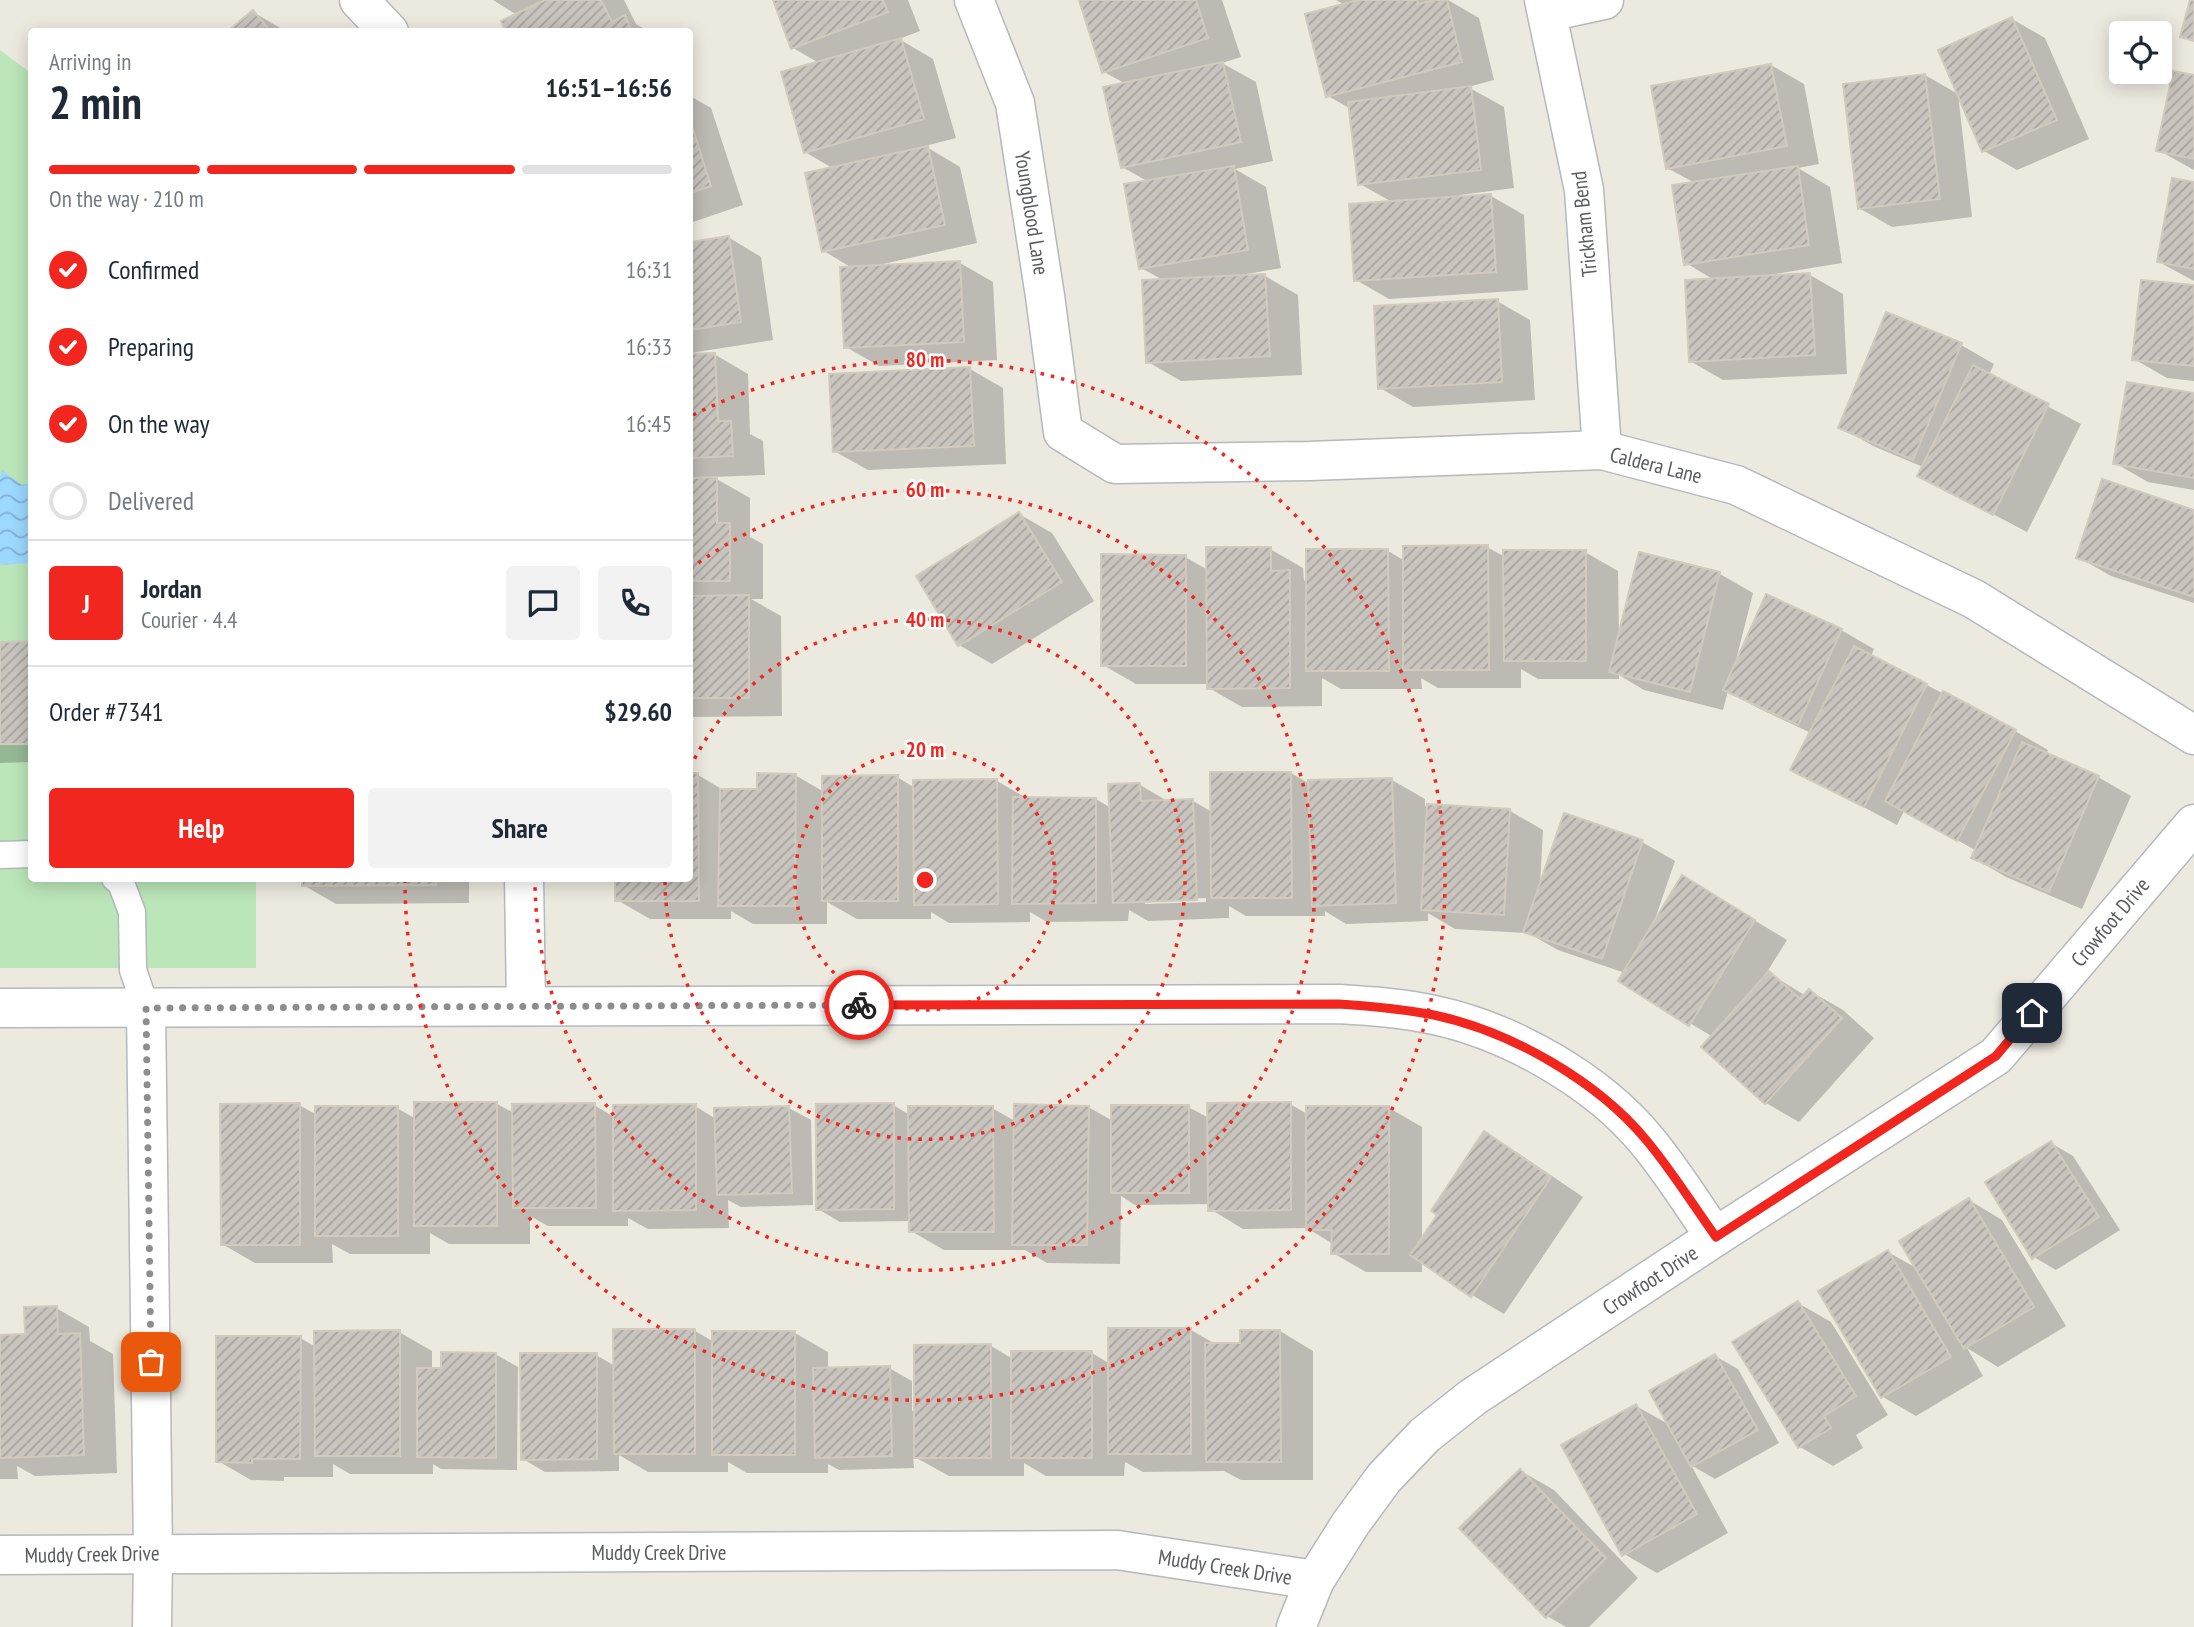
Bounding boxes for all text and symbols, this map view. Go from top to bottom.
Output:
map controls [2109,21,2172,84]
button: locate [2109,21,2172,84]
text: Arriving in [49,47,131,76]
text: 16:51–16:56 [545,71,672,104]
text: 2 min [49,72,142,132]
street label: Youngblood Lane [1009,149,1055,277]
street label: Trickham Bend [1565,170,1603,278]
text: On the way · 210 m [49,184,204,213]
icon: check [49,251,87,289]
text: Confirmed [108,253,199,286]
text: 16:31 [626,255,672,284]
icon: check [49,328,87,366]
text: Preparing [108,330,194,363]
text: 16:33 [626,332,672,361]
text: 80 m [906,346,944,373]
icon: check [49,405,87,443]
text: On the way [108,407,210,440]
text: 16:45 [626,409,672,438]
street label: Caldera Lane [1607,441,1705,489]
text: 60 m [906,476,944,503]
text: Delivered [108,484,194,517]
button: chat [506,566,580,640]
button: phone [598,566,672,640]
text: Jordan [141,572,202,605]
text: J [82,587,90,620]
text: Courier · 4.4 [141,605,237,634]
text: 40 m [906,606,944,633]
text: Order #7341 [49,695,164,728]
text: $29.60 [604,695,672,728]
text: 20 m [906,736,944,763]
button: Help [49,788,354,868]
button: Share [368,788,672,868]
centre of rings [913,868,937,892]
street label: Crowfoot Drive [2065,872,2155,972]
courier [824,970,894,1040]
pin [2002,983,2062,1043]
icon: bike [840,986,878,1024]
icon: home [2013,994,2051,1032]
street label: Crowfoot Drive [1597,1239,1703,1321]
pin [121,1332,181,1392]
icon: bag [132,1343,170,1381]
street label: Muddy Creek Drive [24,1539,160,1569]
street label: Muddy Creek Drive [592,1539,726,1566]
street label: Muddy Creek Drive [1156,1543,1294,1591]

